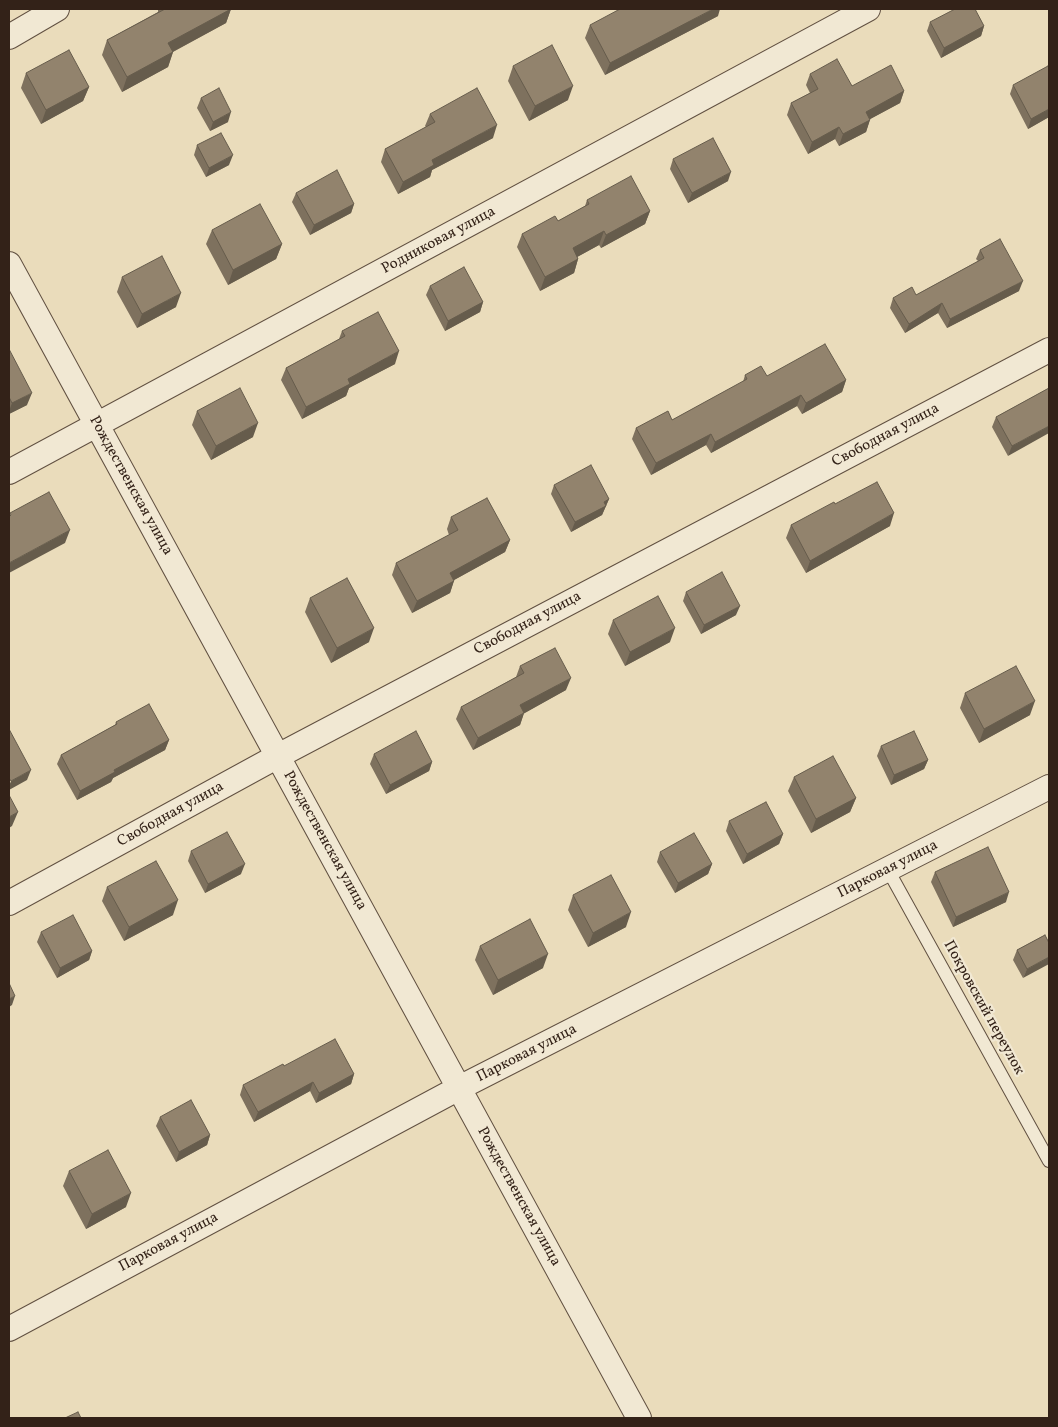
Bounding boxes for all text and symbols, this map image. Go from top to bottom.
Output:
street label: Родниковая улица [379,203,499,279]
street label: Свободная улица [829,400,943,472]
street label: Рождественская улица [84,413,176,559]
street label: Свободная улица [471,588,585,660]
street label: Рождественская улица [278,768,370,914]
street label: Свободная улица [115,778,227,852]
street label: Парковая улица [835,837,941,903]
street label: Покровский переулок [939,938,1027,1078]
street label: Парковая улица [474,1021,580,1087]
street label: Рождественская улица [472,1124,564,1270]
street label: Парковая улица [116,1209,222,1277]

